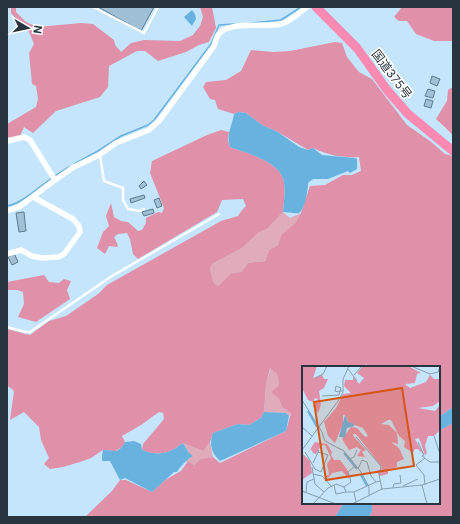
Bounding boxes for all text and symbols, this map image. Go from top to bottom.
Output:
north arrow [8,8,48,48]
text: N [30,24,45,35]
street label: 国道375号 [369,47,415,101]
inset map [302,366,440,504]

